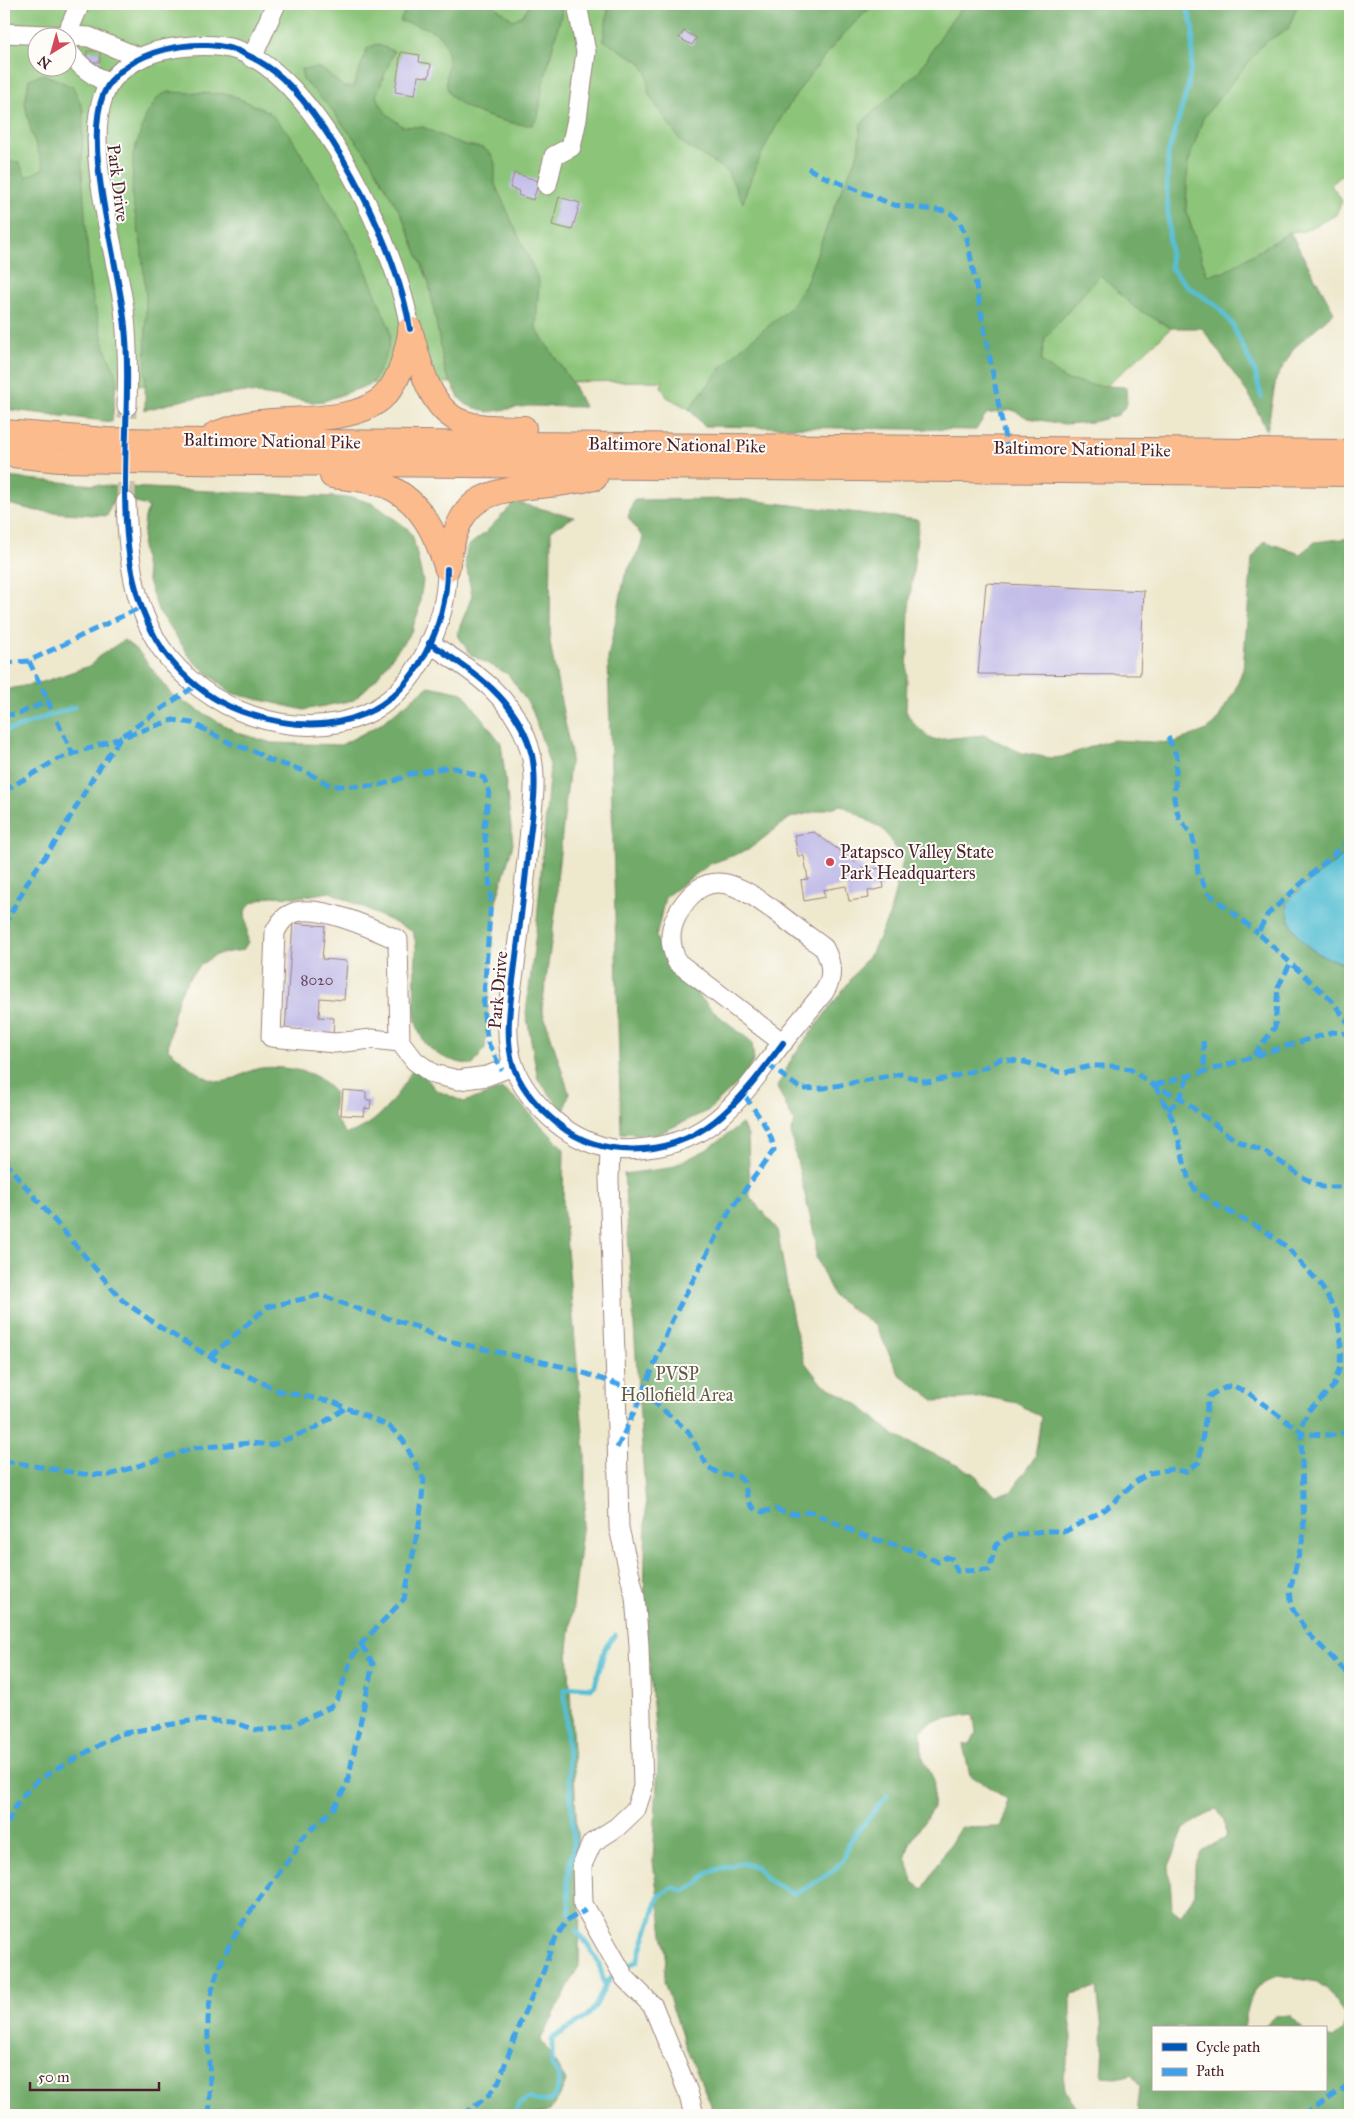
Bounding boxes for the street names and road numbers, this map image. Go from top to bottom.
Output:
street label: Park Drive [102,143,134,223]
street label: Baltimore National Pike [183,428,361,454]
street label: Baltimore National Pike [588,432,766,458]
street label: Baltimore National Pike [993,436,1171,462]
street label: Park Drive [484,950,512,1030]

